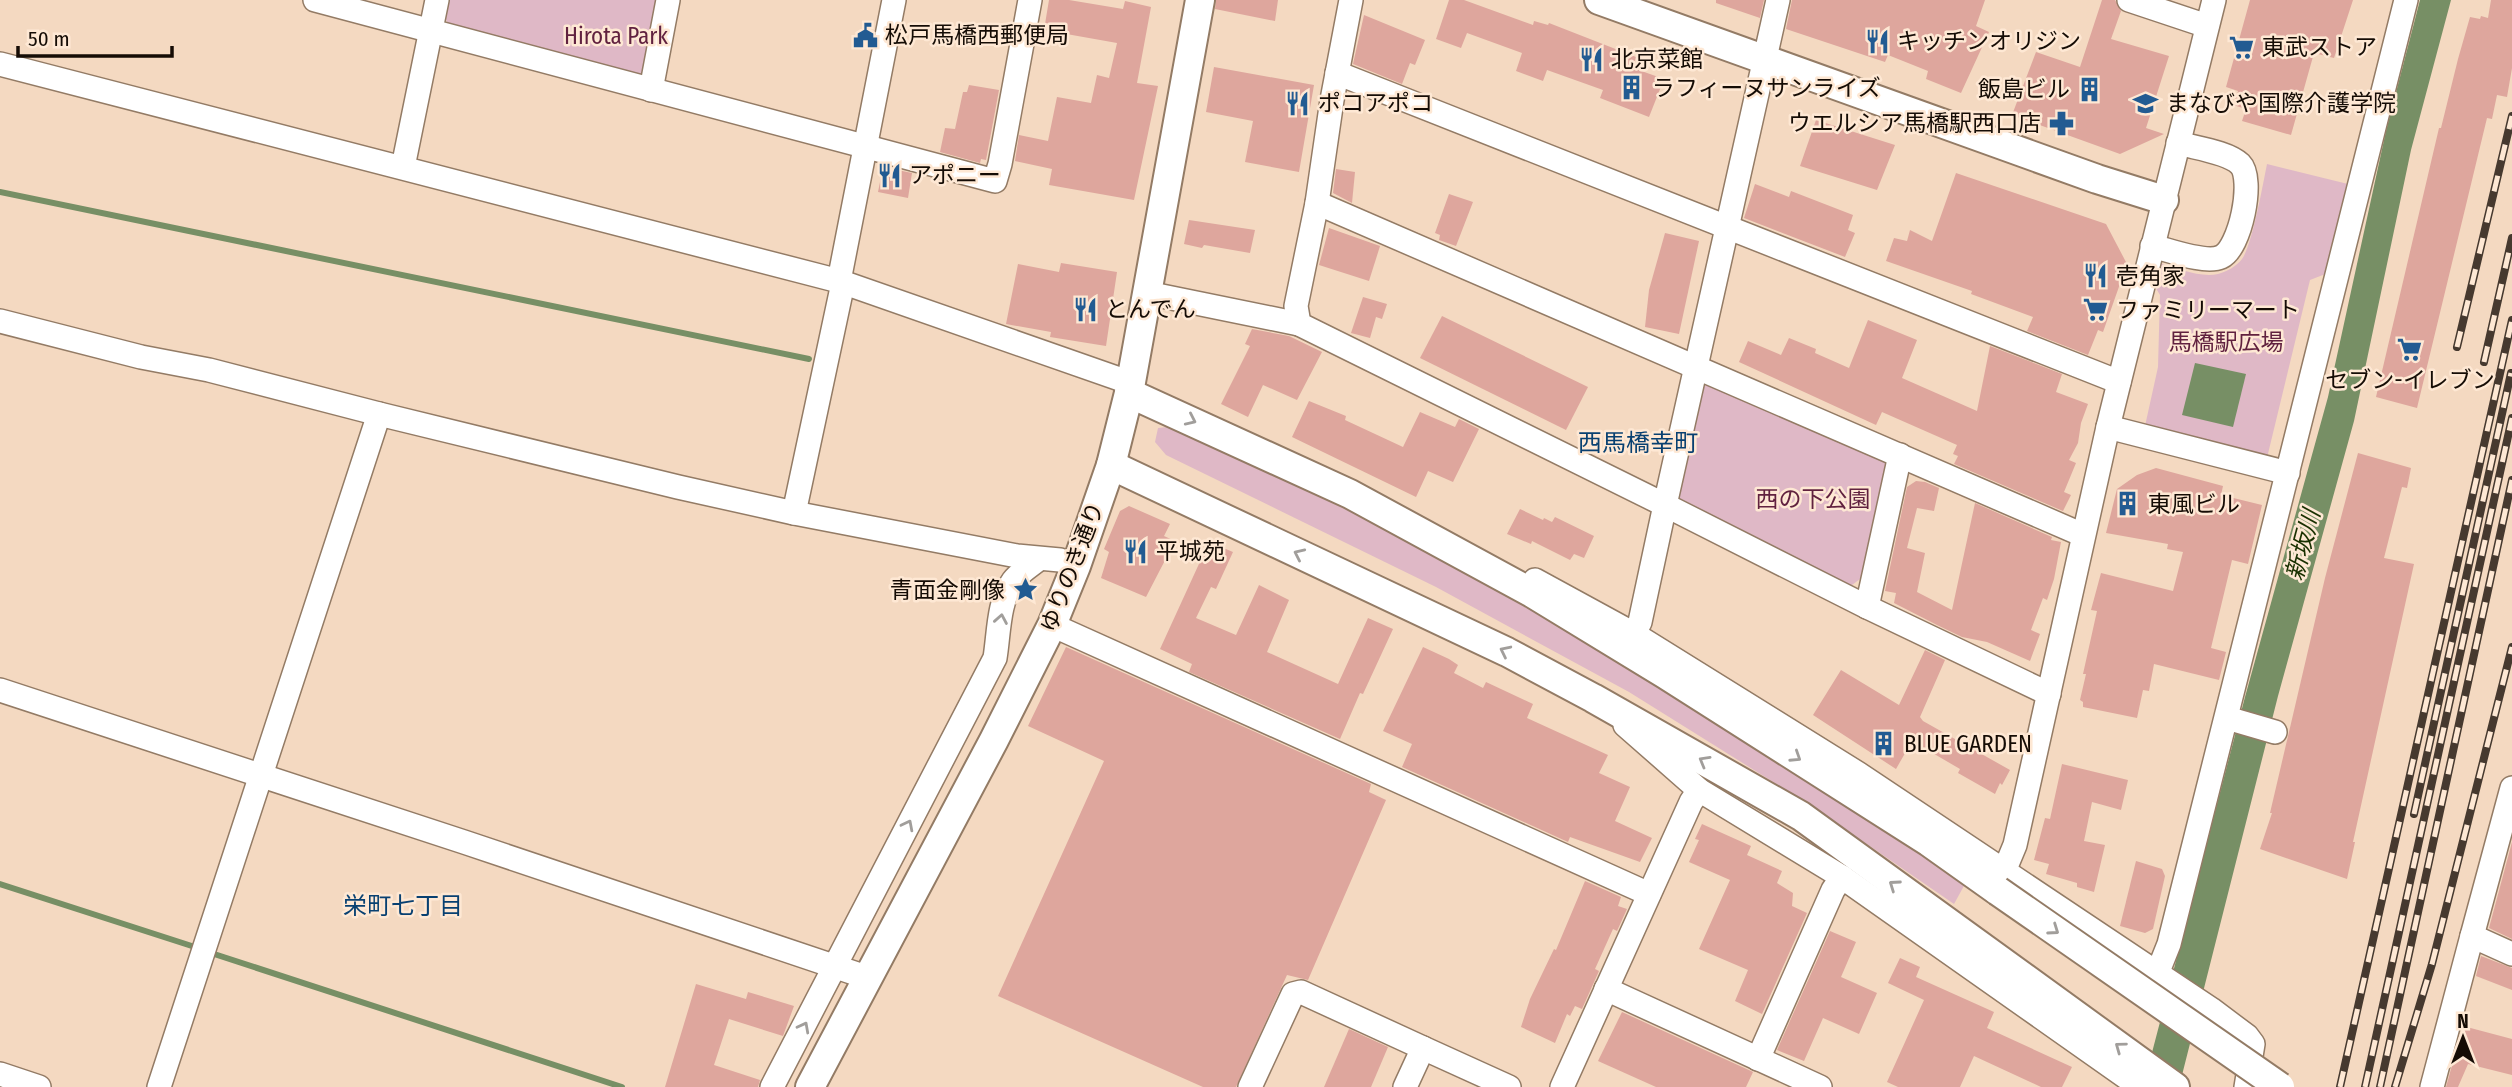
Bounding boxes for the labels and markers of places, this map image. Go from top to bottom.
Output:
public building icon: 松戸馬橋西郵便局 [851,21,879,49]
place label: 松戸馬橋西郵便局 [885,21,1069,49]
restaurant icon: キッチンオリジン [1863,27,1891,55]
place label: キッチンオリジン [1897,27,2081,55]
supermarket icon: 東武ストア [2228,33,2256,61]
place label: 東武ストア [2262,33,2377,61]
restaurant icon: 北京菜館 [1577,45,1605,73]
place label: 北京菜館 [1611,45,1703,73]
building icon: ラフィーヌサンライズ [1618,74,1646,102]
place label: ラフィーヌサンライズ [1652,74,1881,102]
place label: 飯島ビル [1978,75,2070,103]
building icon: 飯島ビル [2076,75,2104,103]
restaurant icon: ポコアポコ [1284,89,1312,117]
place label: ポコアポコ [1318,89,1433,117]
school or university icon: まなびや国際介護学院 [2132,89,2160,117]
place label: まなびや国際介護学院 [2166,89,2396,117]
place label: ウエルシア馬橋駅西口店 [1788,109,2041,137]
pharmacy icon: ウエルシア馬橋駅西口店 [2047,109,2075,137]
restaurant icon: アポニー [875,161,903,189]
place label: アポニー [909,161,1001,189]
restaurant icon: 壱角家 [2082,262,2110,290]
place label: 壱角家 [2116,262,2185,290]
restaurant icon: とんでん [1071,295,1099,323]
place label: とんでん [1105,295,1196,323]
supermarket icon: ファミリーマート [2082,296,2110,324]
place label: ファミリーマート [2116,296,2300,324]
supermarket icon: セブン-イレブン [2396,336,2424,364]
place label: セブン-イレブン [2325,366,2495,394]
building icon: 東風ビル [2114,490,2142,518]
place label: 東風ビル [2148,490,2240,518]
restaurant icon: 平城苑 [1122,537,1150,565]
place label: 平城苑 [1156,537,1225,565]
place label: 青面金剛像 [890,576,1005,604]
place icon: 青面金剛像 [1011,576,1039,604]
building icon: BLUE GARDEN [1870,730,1898,758]
place label: BLUE GARDEN [1904,730,2032,758]

